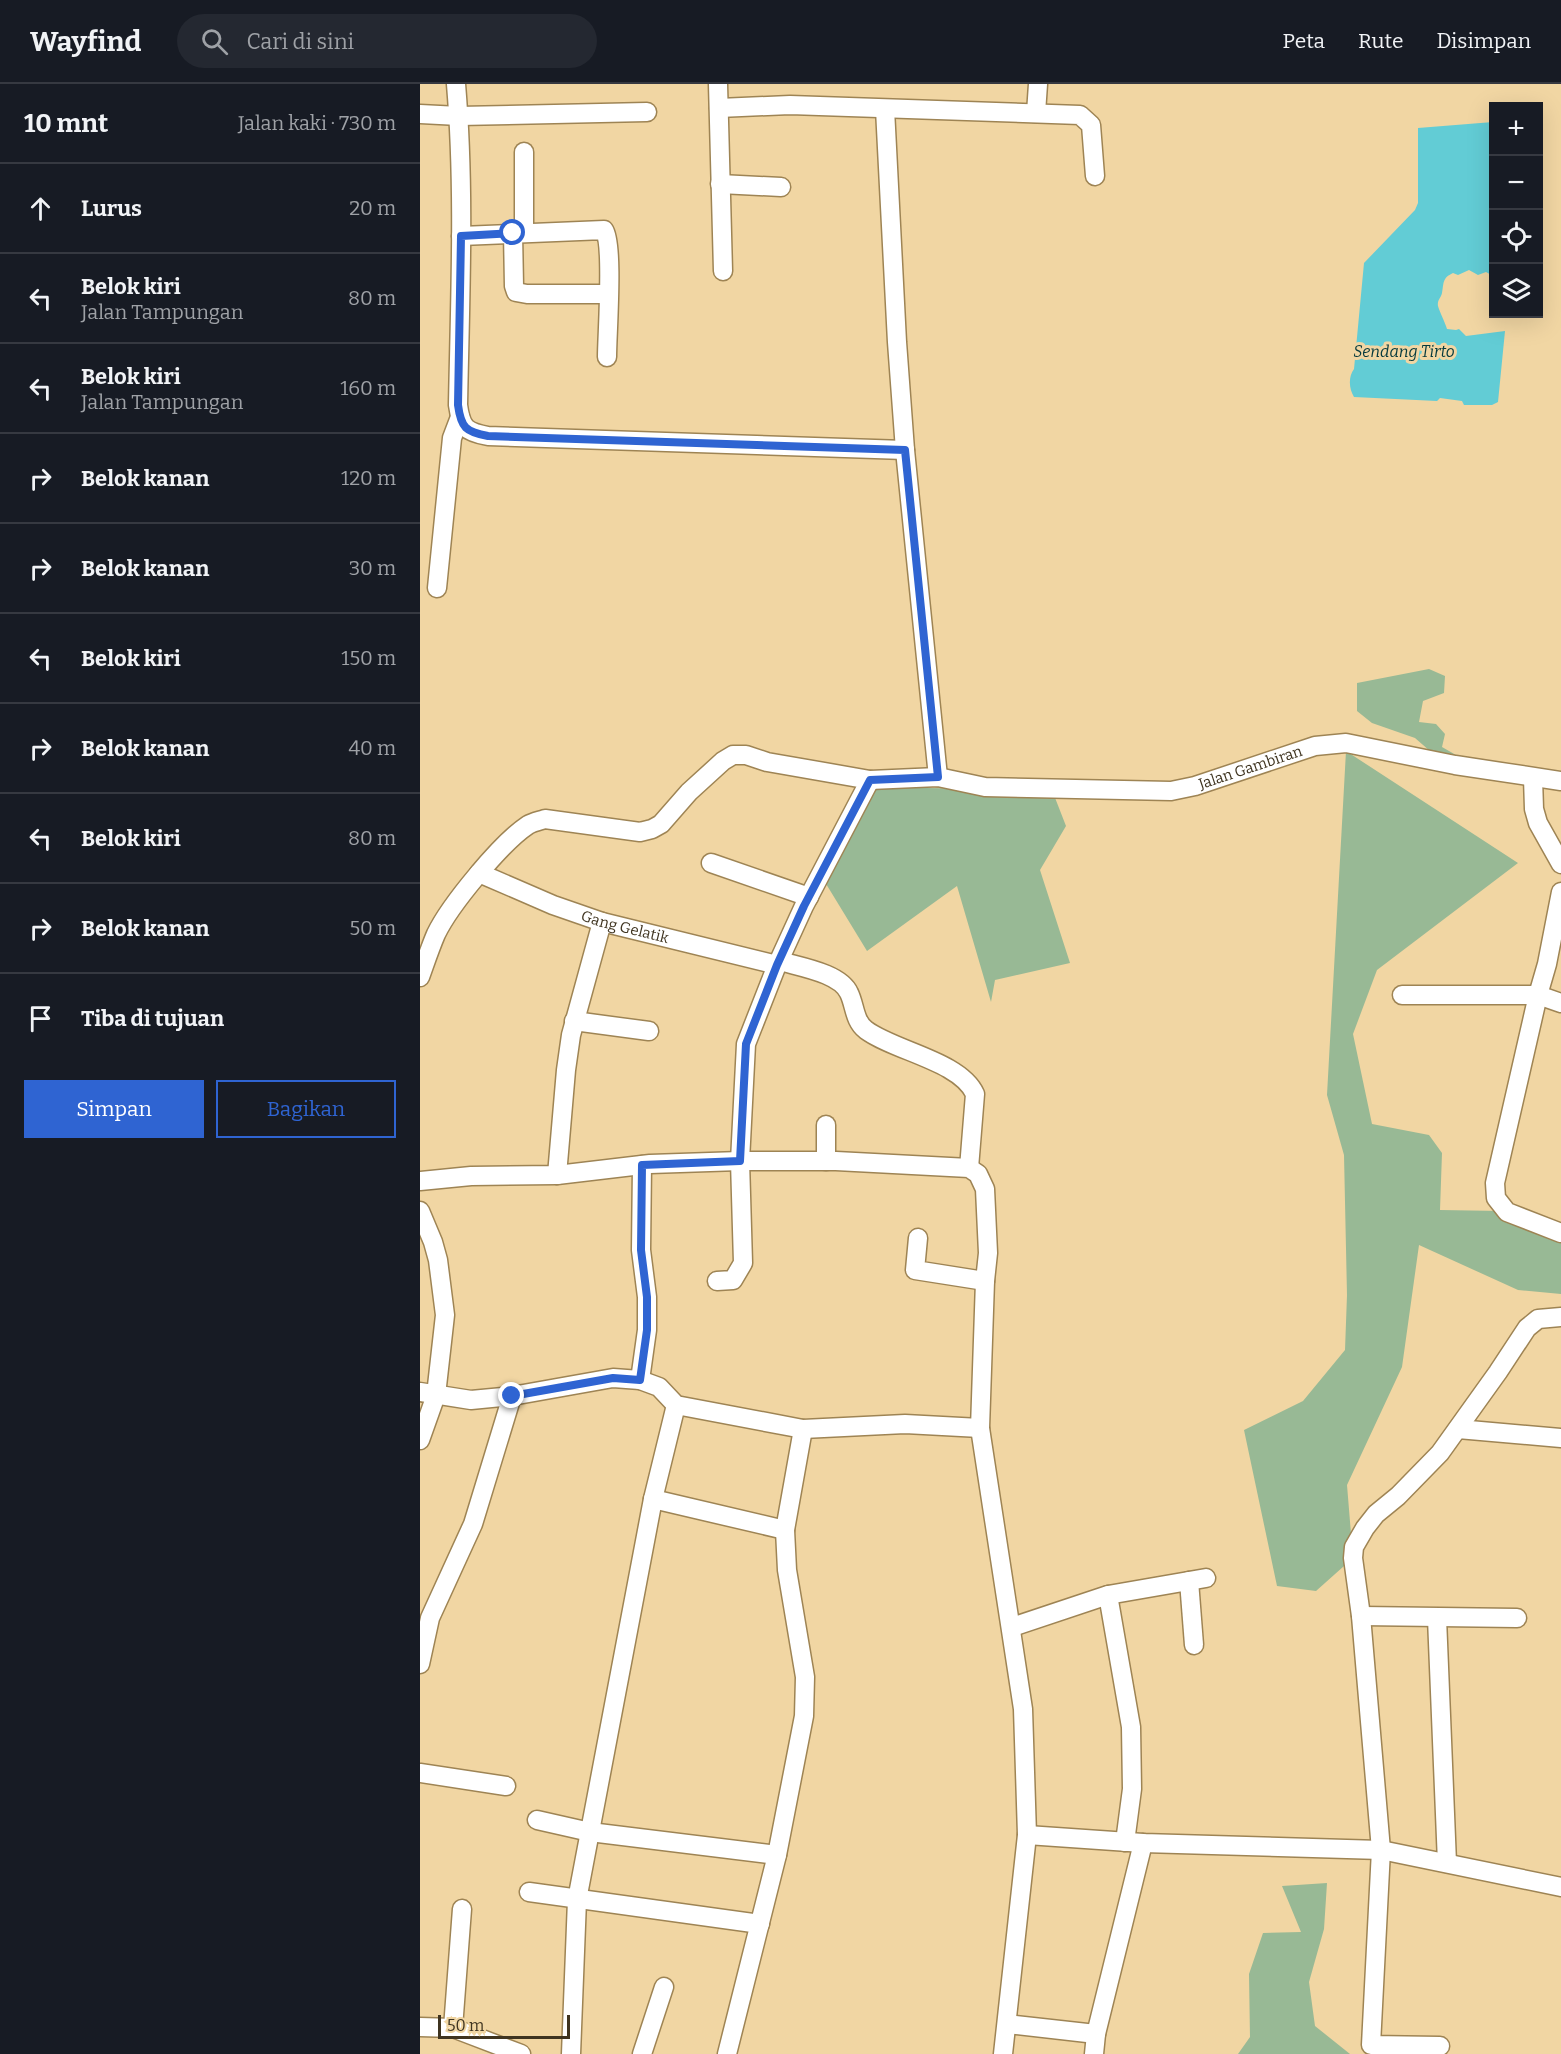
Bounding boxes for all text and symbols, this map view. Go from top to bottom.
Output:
search box [177,14,597,68]
text: Wayfind [30,25,141,58]
icon: search [198,25,231,58]
text: Cari di sini [246,28,354,55]
text: Peta [1283,28,1325,54]
text: Rute [1358,28,1403,54]
text: Disimpan [1436,28,1531,54]
map controls [1489,102,1543,318]
button: + [1489,102,1543,156]
text: 10 mnt [24,108,108,139]
text: Jalan kaki · 730 m [238,111,396,135]
button: − [1489,156,1543,210]
icon: ahead [24,192,57,225]
text: Lurus [81,195,142,222]
text: 20 m [349,196,396,220]
button: locate [1489,210,1543,264]
route start [499,219,525,245]
button: layers [1489,264,1543,318]
text: Belok kiri [81,273,181,300]
icon: left [24,282,57,315]
text: 80 m [348,286,396,310]
text: Jalan Tampungan [81,300,243,324]
water label: Sendang Tirto [1353,342,1455,361]
text: Belok kiri [81,363,181,390]
icon: left [24,372,57,405]
text: 160 m [340,376,396,400]
text: Jalan Tampungan [81,390,243,414]
icon: right [24,462,57,495]
text: Belok kanan [81,465,209,492]
text: 120 m [341,466,396,490]
icon: right [24,552,57,585]
text: Belok kanan [81,555,209,582]
text: 30 m [349,556,396,580]
icon: left [24,642,57,675]
text: Belok kiri [81,645,181,672]
text: 150 m [341,646,396,670]
icon: right [24,732,57,765]
text: Belok kanan [81,735,209,762]
text: 40 m [348,736,396,760]
street label: Jalan Gambiran [1195,742,1305,793]
icon: left [24,822,57,855]
text: Belok kiri [81,825,181,852]
text: 80 m [348,826,396,850]
street label: Gang Gelatik [579,906,671,947]
icon: right [24,912,57,945]
text: Belok kanan [81,915,209,942]
text: 50 m [349,916,396,940]
icon: arrive [24,1002,57,1035]
text: Tiba di tujuan [81,1005,224,1032]
button: Simpan [24,1080,204,1138]
button: Bagikan [216,1080,396,1138]
route end [498,1382,524,1408]
scale bar [438,2012,570,2040]
text: 50 m [447,2016,484,2035]

